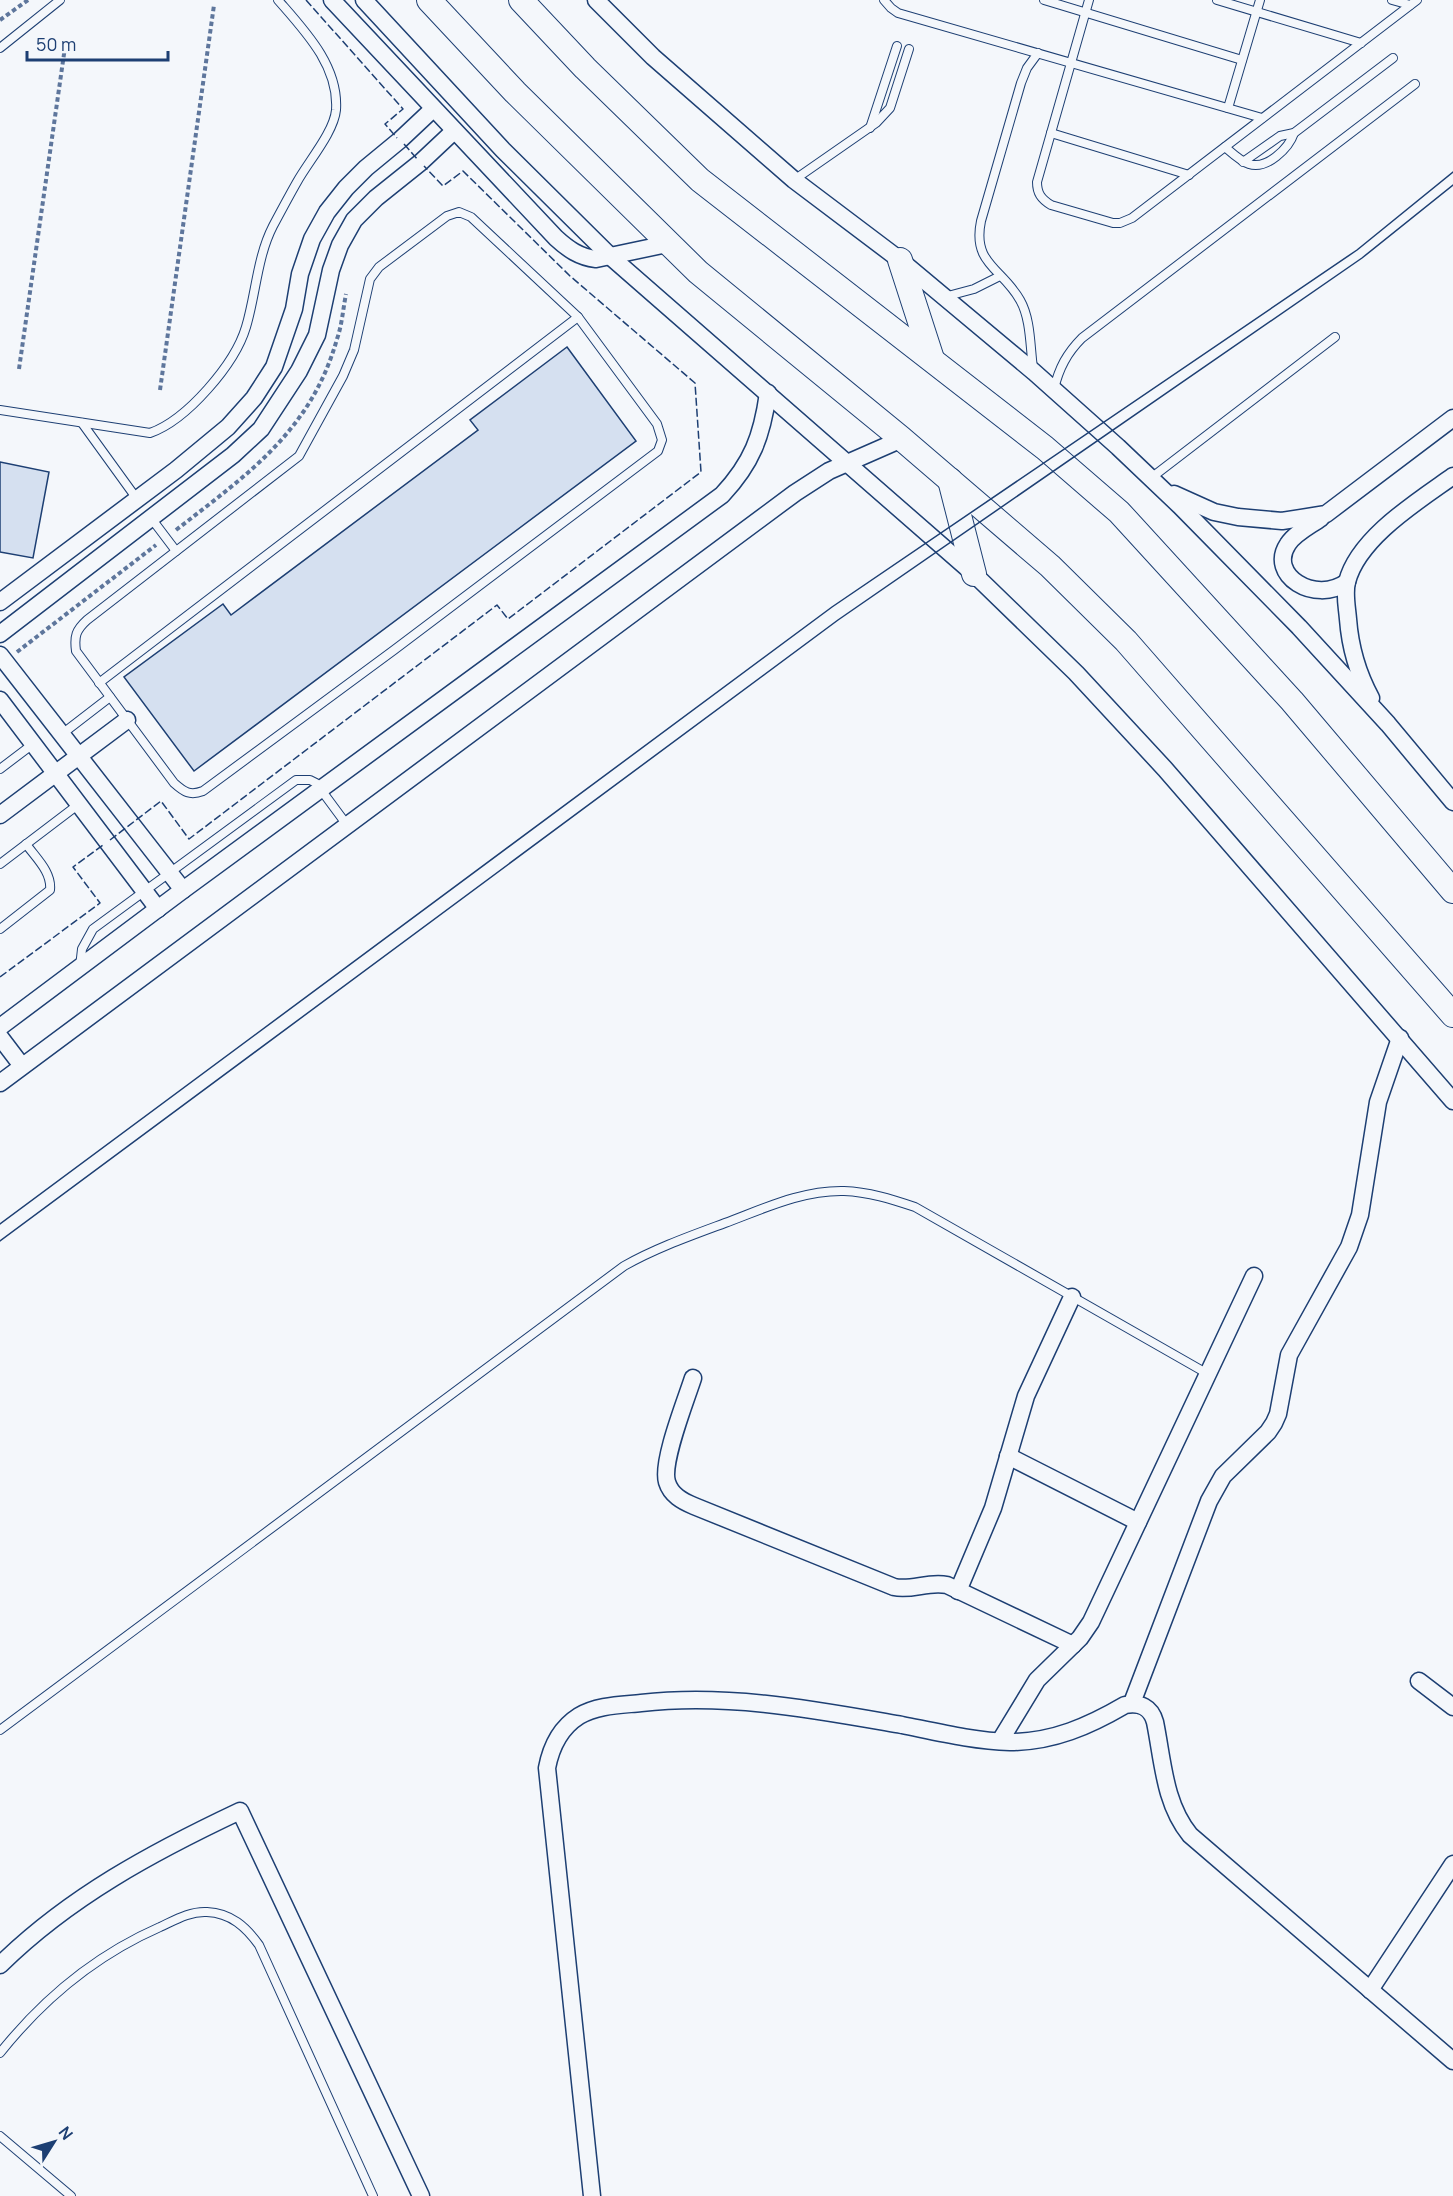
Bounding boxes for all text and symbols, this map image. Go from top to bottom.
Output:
scale bar [27,24,168,62]
text: 50 m [36,32,76,56]
north arrow [24,2112,84,2172]
text: N [54,2122,78,2144]

